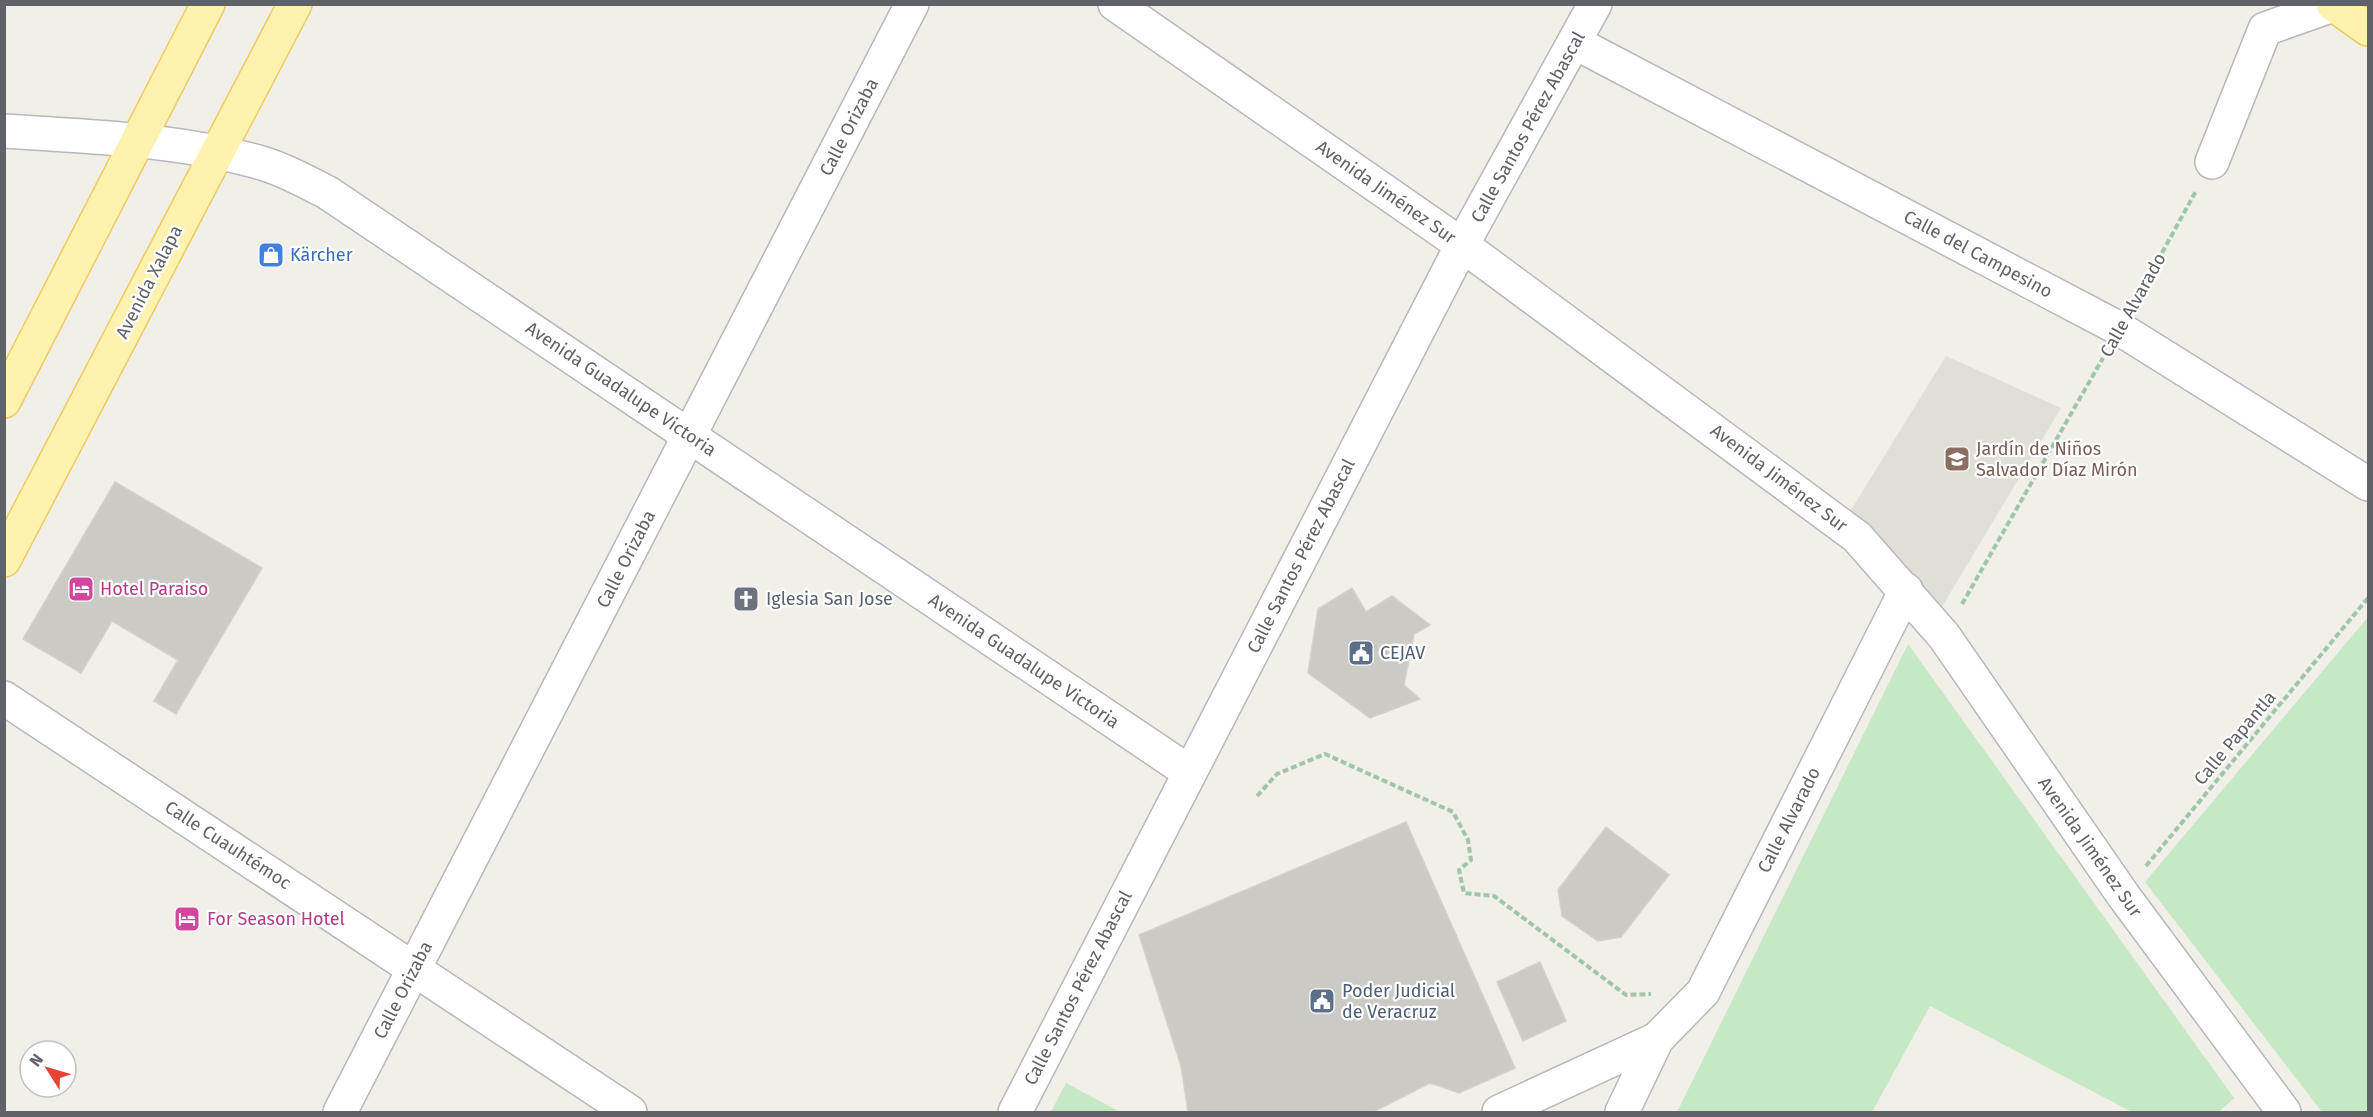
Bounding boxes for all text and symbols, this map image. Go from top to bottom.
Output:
street label: Calle Santos Pérez Abascal [1466,28,1590,226]
street label: Calle Orizaba [815,74,883,180]
street label: Avenida Jiménez Sur [1312,135,1460,249]
street label: Calle del Campesino [1900,205,2056,303]
street label: Avenida Xalapa [111,222,187,342]
shop icon: Kärcher [256,240,286,270]
place label: Kärcher [290,244,353,266]
street label: Calle Alvarado [2095,249,2171,361]
street label: Avenida Guadalupe Victoria [522,317,720,461]
street label: Avenida Jiménez Sur [1706,419,1852,537]
place label: Jardín de Niños Salvador Díaz Mirón [1976,438,2138,481]
school or university icon: Jardín de Niños Salvador Díaz Mirón [1942,444,1972,474]
street label: Calle Santos Pérez Abascal [1242,455,1360,657]
street label: Calle Orizaba [592,506,660,612]
hotel icon: Hotel Paraiso [66,574,96,604]
place label: Hotel Paraiso [100,578,208,600]
church icon: Iglesia San Jose [731,584,761,614]
place label: Iglesia San Jose [766,588,893,610]
street label: Avenida Guadalupe Victoria [925,589,1123,733]
public building icon: CEJAV [1346,638,1376,668]
place label: CEJAV [1380,642,1425,664]
street label: Calle Papantla [2189,687,2281,789]
street label: Calle Alvarado [1753,763,1825,877]
street label: Avenida Jiménez Sur [2033,773,2147,921]
street label: Calle Cuauhtémoc [161,796,296,894]
street label: Calle Santos Pérez Abascal [1019,887,1137,1089]
hotel icon: For Season Hotel [172,904,202,934]
place label: For Season Hotel [207,908,345,930]
street label: Calle Orizaba [369,937,437,1043]
place label: Poder Judicial de Veracruz [1342,980,1455,1023]
public building icon: Poder Judicial de Veracruz [1307,986,1337,1016]
north arrow [18,1039,78,1099]
text: N [26,1050,47,1070]

